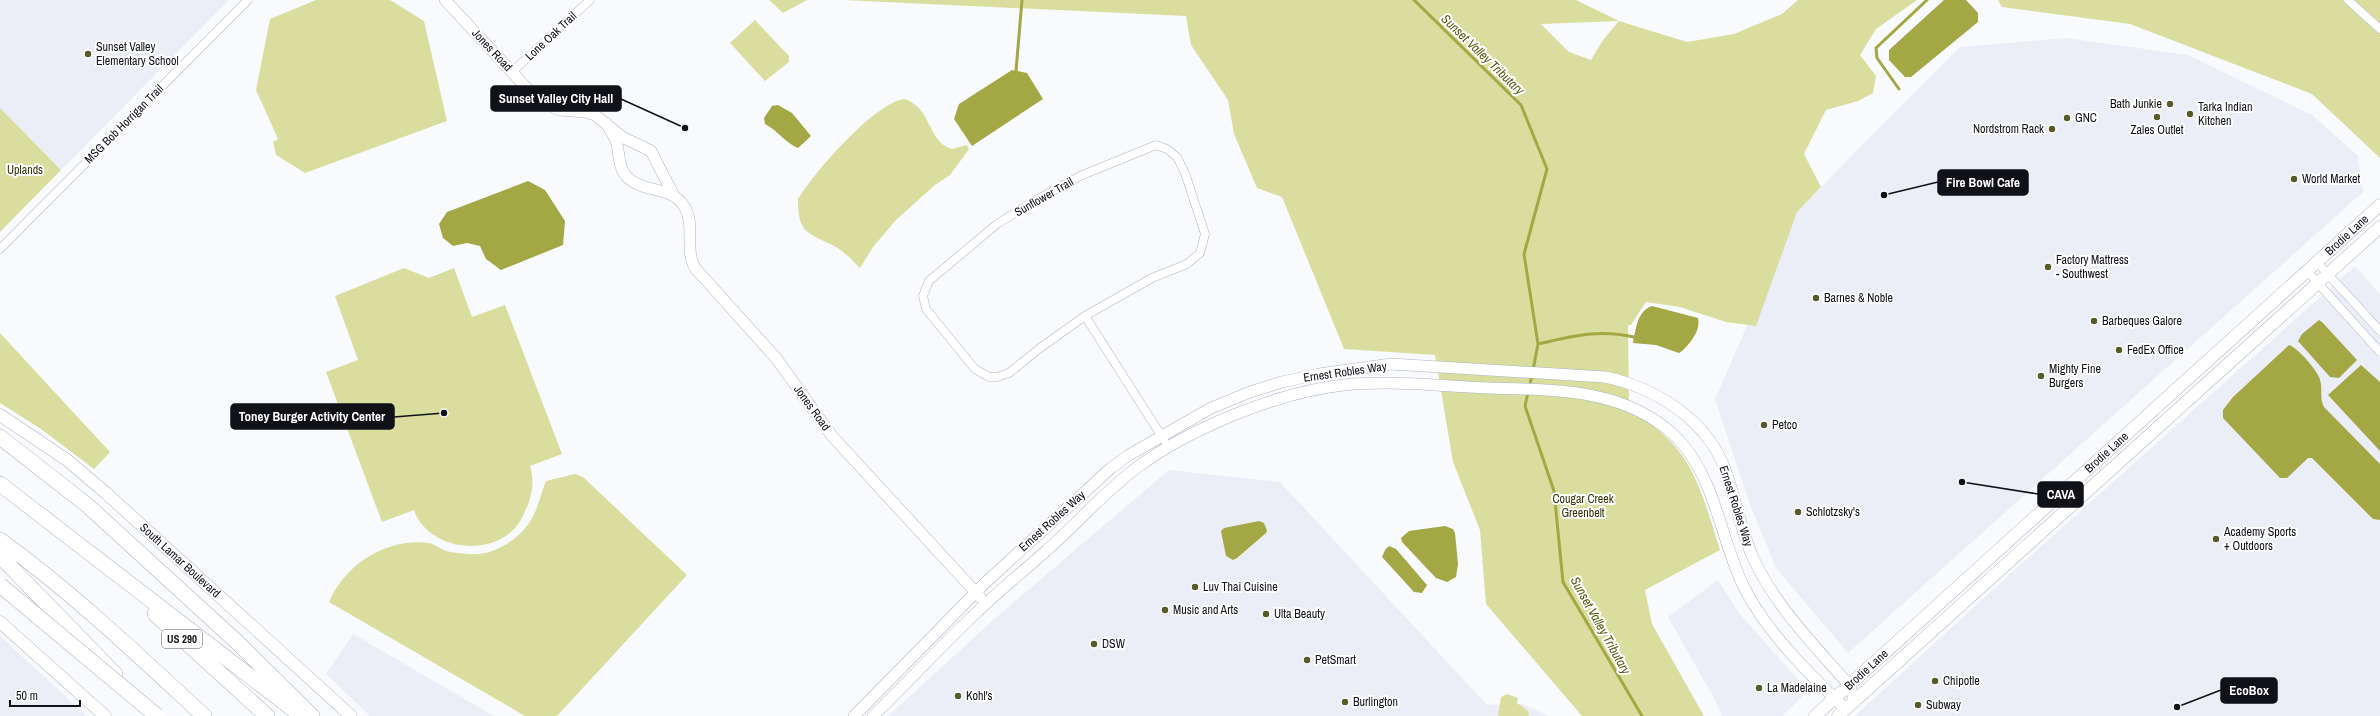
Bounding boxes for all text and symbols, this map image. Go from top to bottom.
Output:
street label: Lone Oak Trail [522,8,580,64]
water label: Sunset Valley Tributary [1437,10,1528,99]
street label: Jones Road [468,25,516,75]
place label: Sunset Valley Elementary School [96,39,179,69]
marker: Sunset Valley Elementary School [83,49,93,59]
street label: MSG Bob Horrigan Trail [81,81,167,167]
callout: Sunset Valley City Hall [491,86,621,111]
text: Sunset Valley City Hall [499,90,613,107]
place label: Bath Junkie [2110,96,2162,112]
marker: Bath Junkie [2165,99,2175,109]
place label: Tarka Indian Kitchen [2198,99,2252,129]
marker: Tarka Indian Kitchen [2185,109,2195,119]
place label: GNC [2075,110,2097,126]
marker: Zales Outlet [2152,112,2162,122]
marker: GNC [2062,113,2072,123]
place label: Nordstrom Rack [1973,121,2044,137]
place label: Zales Outlet [2130,122,2184,138]
marker: Nordstrom Rack [2047,124,2057,134]
park label: Uplands [7,162,43,178]
callout: Fire Bowl Cafe [1938,170,2028,195]
place label: World Market [2302,171,2361,187]
street label: Sunflower Trail [1012,174,1076,220]
text: Fire Bowl Cafe [1946,174,2020,191]
marker: World Market [2289,174,2299,184]
street label: Brodie Lane [2321,211,2372,259]
place label: Factory Mattress - Southwest [2056,252,2129,282]
marker: Factory Mattress - Southwest [2043,262,2053,272]
place label: Barnes & Noble [1824,290,1893,306]
marker: Barnes & Noble [1811,293,1821,303]
place label: Barbeques Galore [2102,313,2182,329]
marker: Barbeques Galore [2089,316,2099,326]
place label: FedEx Office [2127,342,2184,358]
marker: FedEx Office [2114,345,2124,355]
street label: Ernest Robles Way [1302,358,1388,386]
place label: Mighty Fine Burgers [2049,361,2101,391]
marker: Mighty Fine Burgers [2036,371,2046,381]
street label: Jones Road [790,382,834,434]
callout: Toney Burger Activity Center [231,404,394,429]
text: Toney Burger Activity Center [239,408,386,425]
place label: Petco [1772,417,1797,433]
marker: Petco [1759,420,1769,430]
street label: Brodie Lane [2081,428,2132,476]
street label: Ernest Robles Way [1715,464,1757,548]
callout: CAVA [2038,482,2083,507]
text: CAVA [2047,486,2076,503]
street label: Ernest Robles Way [1015,487,1089,555]
park label: Cougar Creek Greenbelt [1552,491,1614,521]
place label: Schlotzsky's [1806,504,1860,520]
marker: Schlotzsky's [1793,507,1803,517]
street label: South Lamar Boulevard [136,520,224,601]
place label: Academy Sports + Outdoors [2223,524,2296,554]
marker: Academy Sports + Outdoors [2211,534,2221,544]
water label: Sunset Valley Tributary [1567,573,1635,678]
place label: Luv Thai Cuisine [1203,579,1278,595]
marker: Luv Thai Cuisine [1190,582,1200,592]
place label: Music and Arts [1173,602,1238,618]
marker: Music and Arts [1160,605,1170,615]
place label: Ulta Beauty [1274,606,1325,622]
marker: Ulta Beauty [1261,609,1271,619]
road number: US 290 [162,630,202,648]
place label: DSW [1102,636,1126,652]
marker: DSW [1089,639,1099,649]
street label: Brodie Lane [1841,646,1891,694]
place label: PetSmart [1315,652,1356,668]
marker: PetSmart [1302,655,1312,665]
place label: Chipotle [1943,673,1980,689]
marker: Chipotle [1930,676,1940,686]
callout: EcoBox [2221,678,2277,703]
place label: La Madelaine [1767,680,1827,696]
scale bar [10,682,80,708]
text: EcoBox [2229,682,2269,699]
marker: La Madelaine [1754,683,1764,693]
text: 50 m [16,688,38,704]
place label: Kohl's [966,688,993,704]
marker: Kohl's [953,691,963,701]
place label: Burlington [1353,694,1398,710]
marker: Burlington [1340,697,1350,707]
place label: Subway [1926,697,1961,713]
marker: Subway [1913,700,1923,710]

